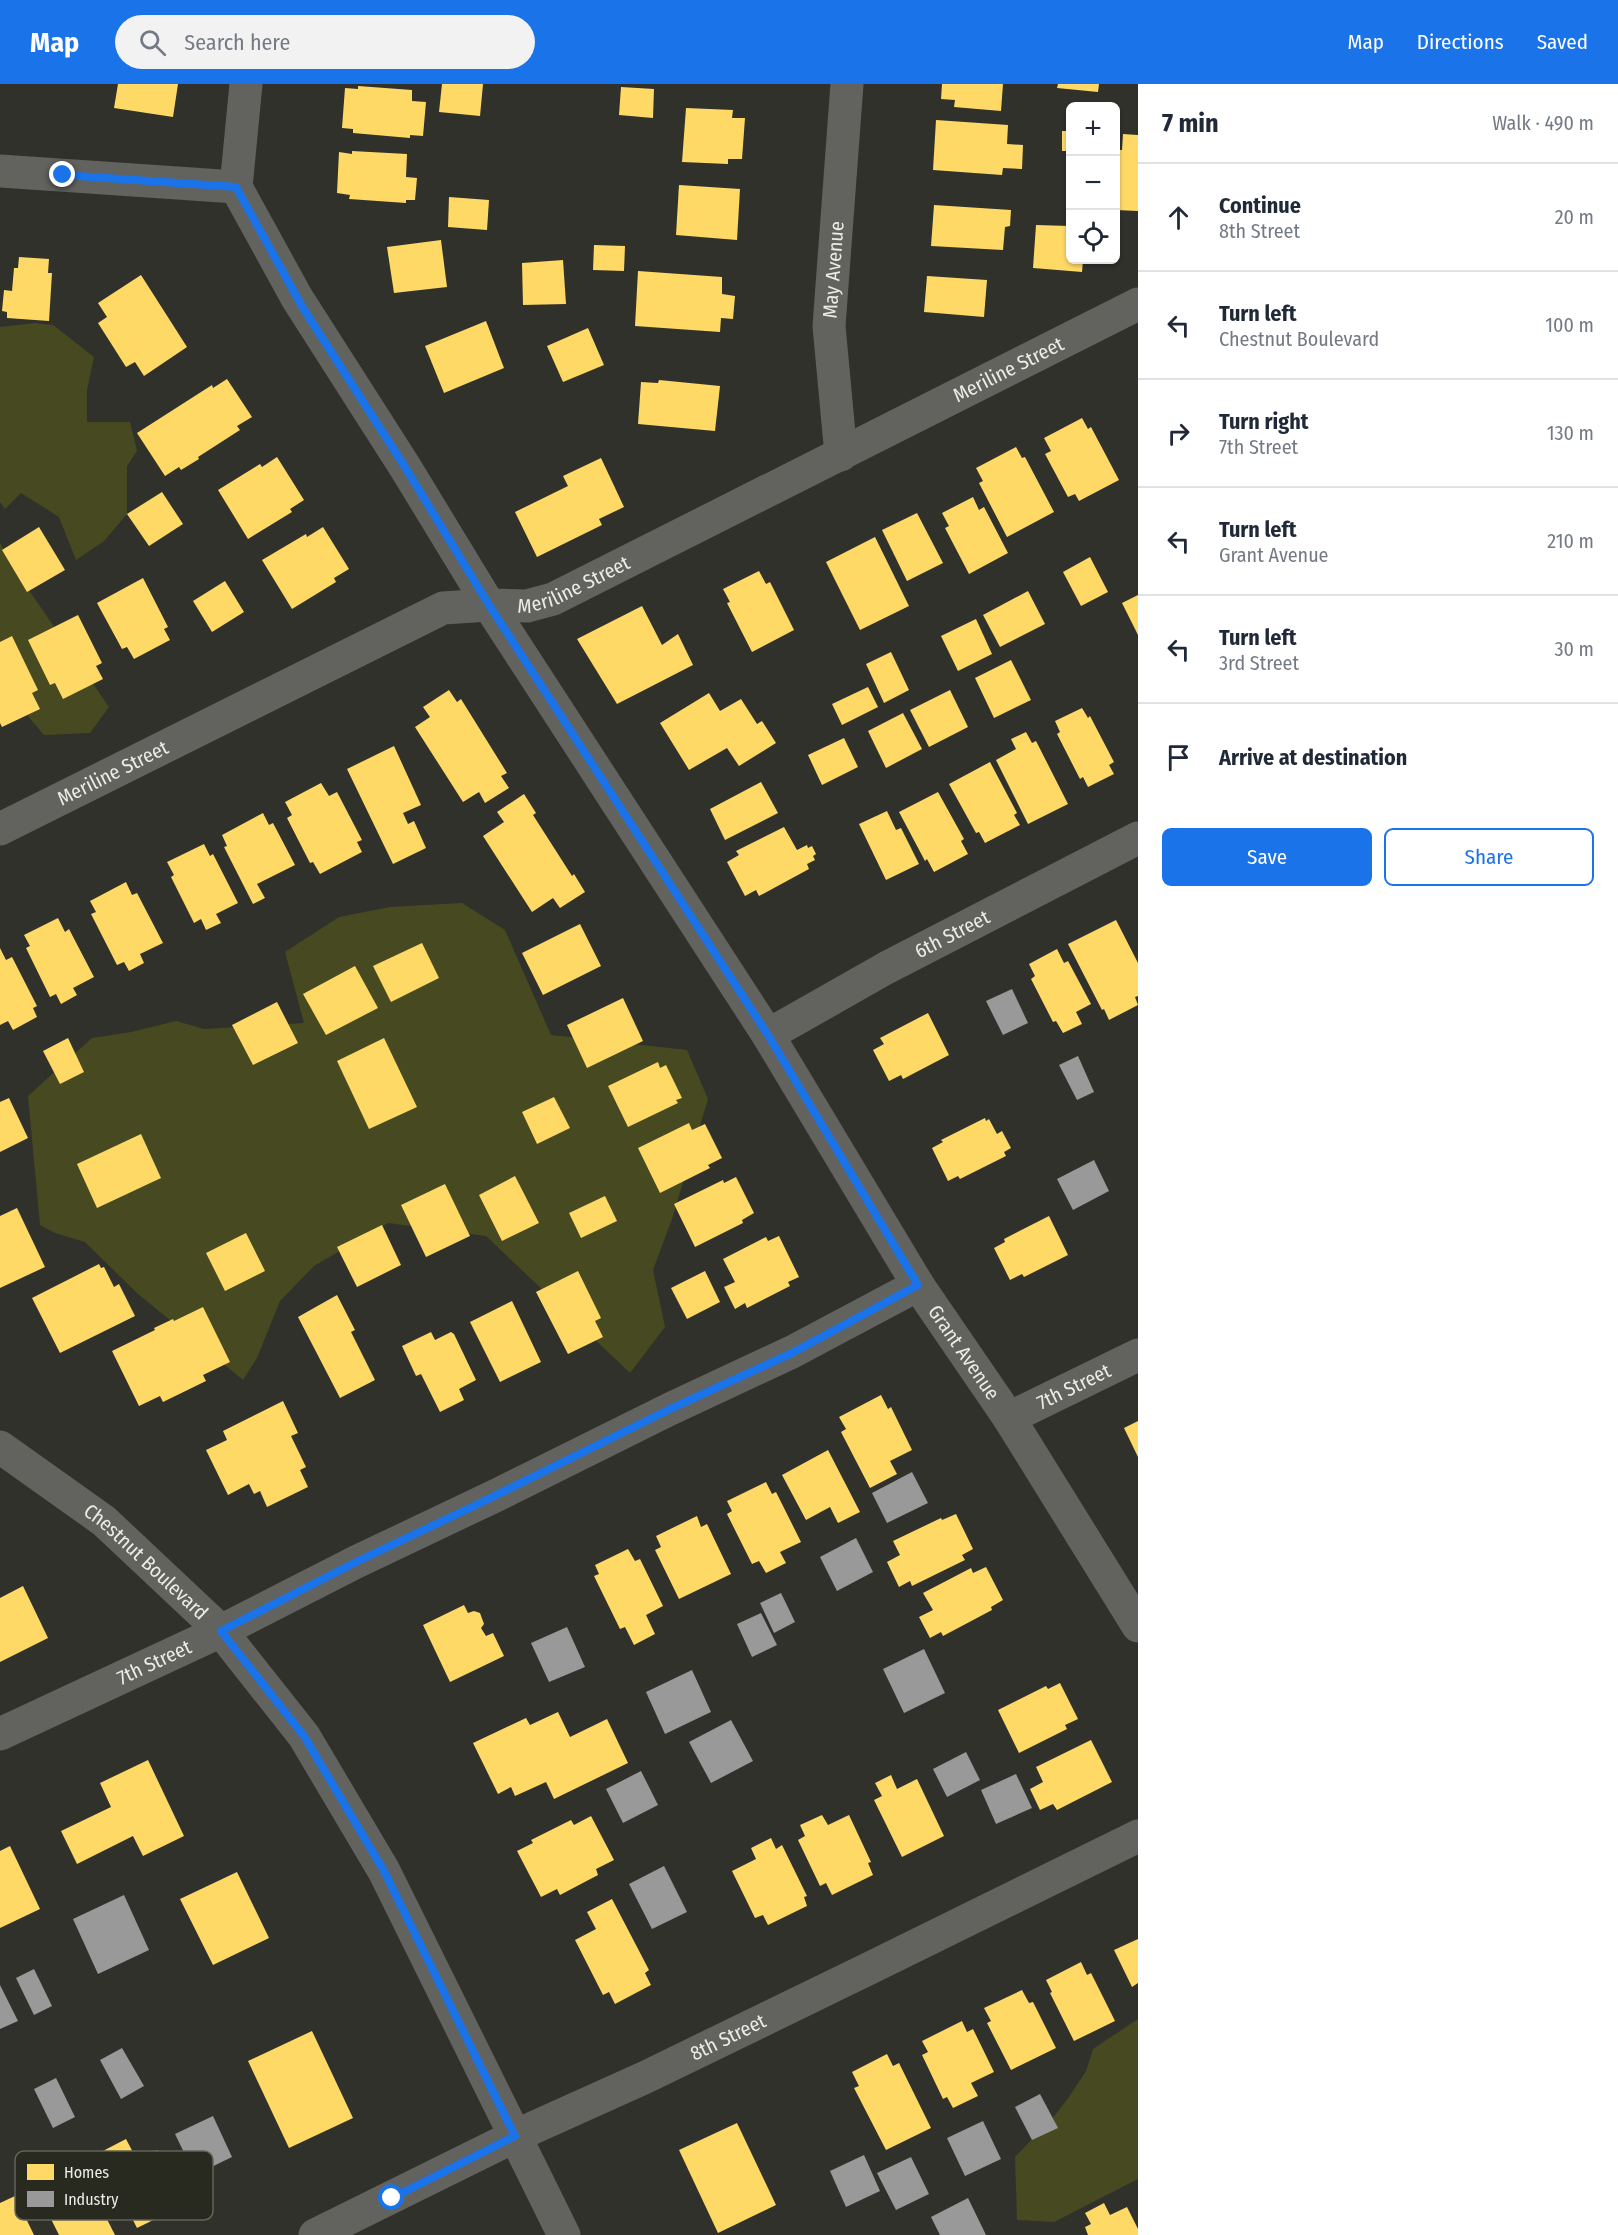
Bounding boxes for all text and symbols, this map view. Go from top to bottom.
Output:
search box [115,15,535,69]
text: Map [30,26,79,59]
icon: search [136,26,169,59]
text: Search here [184,29,290,56]
text: Map [1347,29,1384,55]
text: Directions [1417,29,1504,55]
text: Saved [1537,29,1588,55]
map controls [1066,102,1120,264]
button: + [1066,102,1120,156]
text: 7 min [1162,108,1219,139]
text: Walk · 490 m [1492,111,1594,135]
button: − [1066,156,1120,210]
route end [49,161,75,187]
text: Continue [1219,192,1301,219]
icon: ahead [1162,201,1195,234]
text: 20 m [1555,205,1594,229]
button: locate [1066,210,1120,264]
text: 8th Street [1219,219,1300,243]
street label: May Avenue [818,220,849,319]
text: Turn left [1219,300,1297,327]
icon: left [1162,309,1195,342]
text: 100 m [1545,313,1594,337]
text: Chestnut Boulevard [1219,327,1379,351]
street label: Meriline Street [949,331,1068,407]
text: Turn right [1219,408,1308,435]
icon: right [1162,417,1195,450]
text: 130 m [1547,421,1594,445]
text: 7th Street [1219,435,1298,459]
text: Turn left [1219,516,1297,543]
icon: left [1162,525,1195,558]
text: 210 m [1547,529,1594,553]
text: Grant Avenue [1219,543,1329,567]
street label: Meriline Street [517,550,634,618]
text: Turn left [1219,624,1297,651]
icon: left [1162,633,1195,666]
text: 30 m [1554,637,1594,661]
text: 3rd Street [1219,651,1299,675]
street label: Meriline Street [53,735,173,810]
icon: arrive [1162,741,1195,774]
text: Arrive at destination [1219,744,1407,771]
button: Save [1162,828,1372,886]
button: Share [1384,828,1594,886]
street label: 6th Street [911,905,994,963]
street label: Grant Avenue [923,1300,1005,1404]
street label: 7th Street [1033,1358,1115,1415]
street label: Chestnut Boulevard [79,1499,213,1625]
street label: 7th Street [113,1634,195,1690]
street label: 8th Street [686,2008,770,2066]
legend [15,2151,213,2220]
text: Homes [64,2163,109,2182]
route start [378,2184,404,2210]
text: Industry [64,2190,119,2209]

